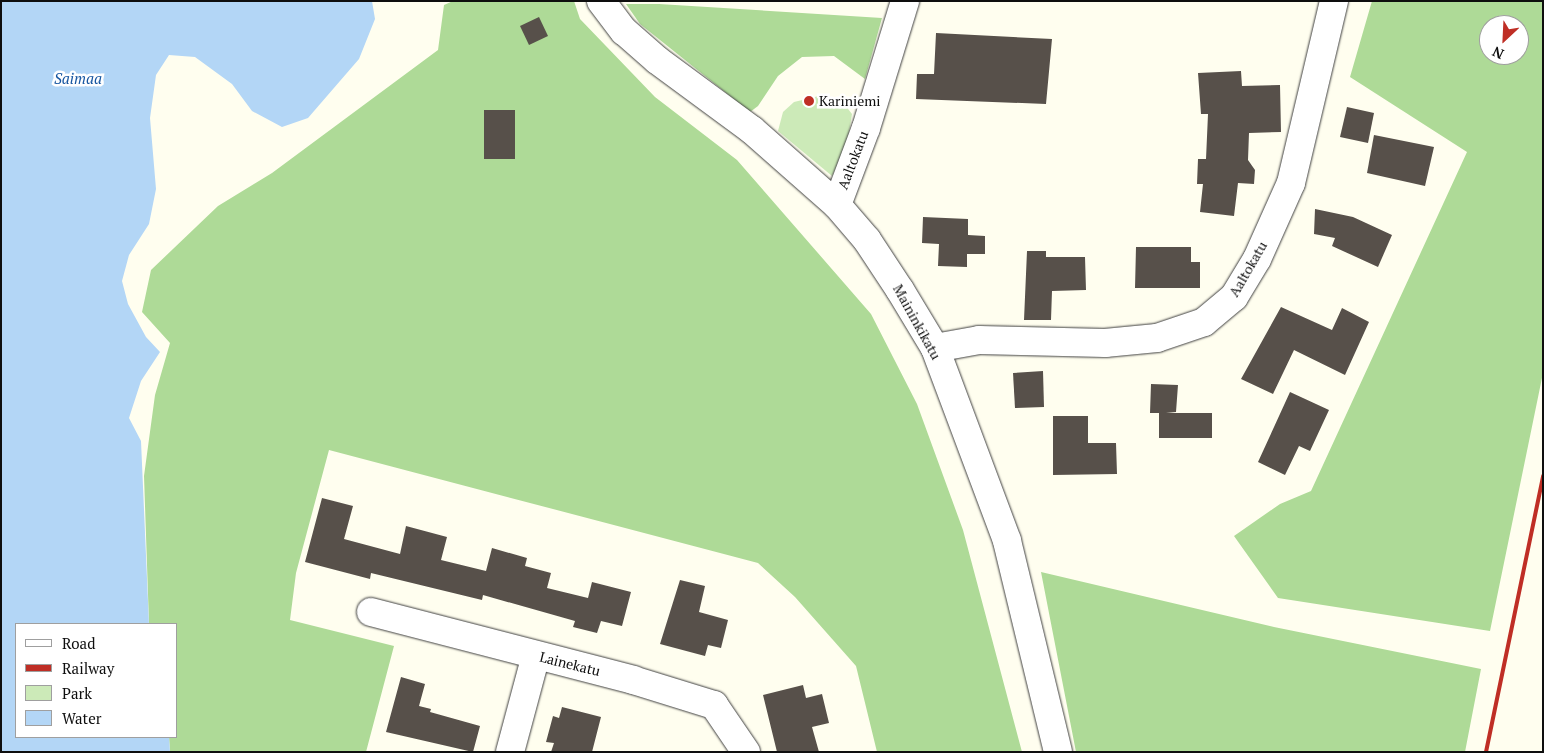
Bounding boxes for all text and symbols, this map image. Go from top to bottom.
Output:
north arrow [1479,15,1529,65]
text: N [1489,42,1507,64]
water label: Saimaa [54,70,102,88]
place label: Kariniemi [819,93,881,109]
marker: Kariniemi [803,95,815,107]
street label: Aaltokatu [834,128,872,192]
street label: Aaltokatu [1225,238,1271,300]
street label: Maininkikatu [889,282,945,362]
legend [15,623,178,738]
text: Road [62,633,95,653]
street label: Lainekatu [538,648,602,680]
text: Railway [62,658,114,678]
text: Park [62,683,92,703]
text: Water [62,708,101,728]

